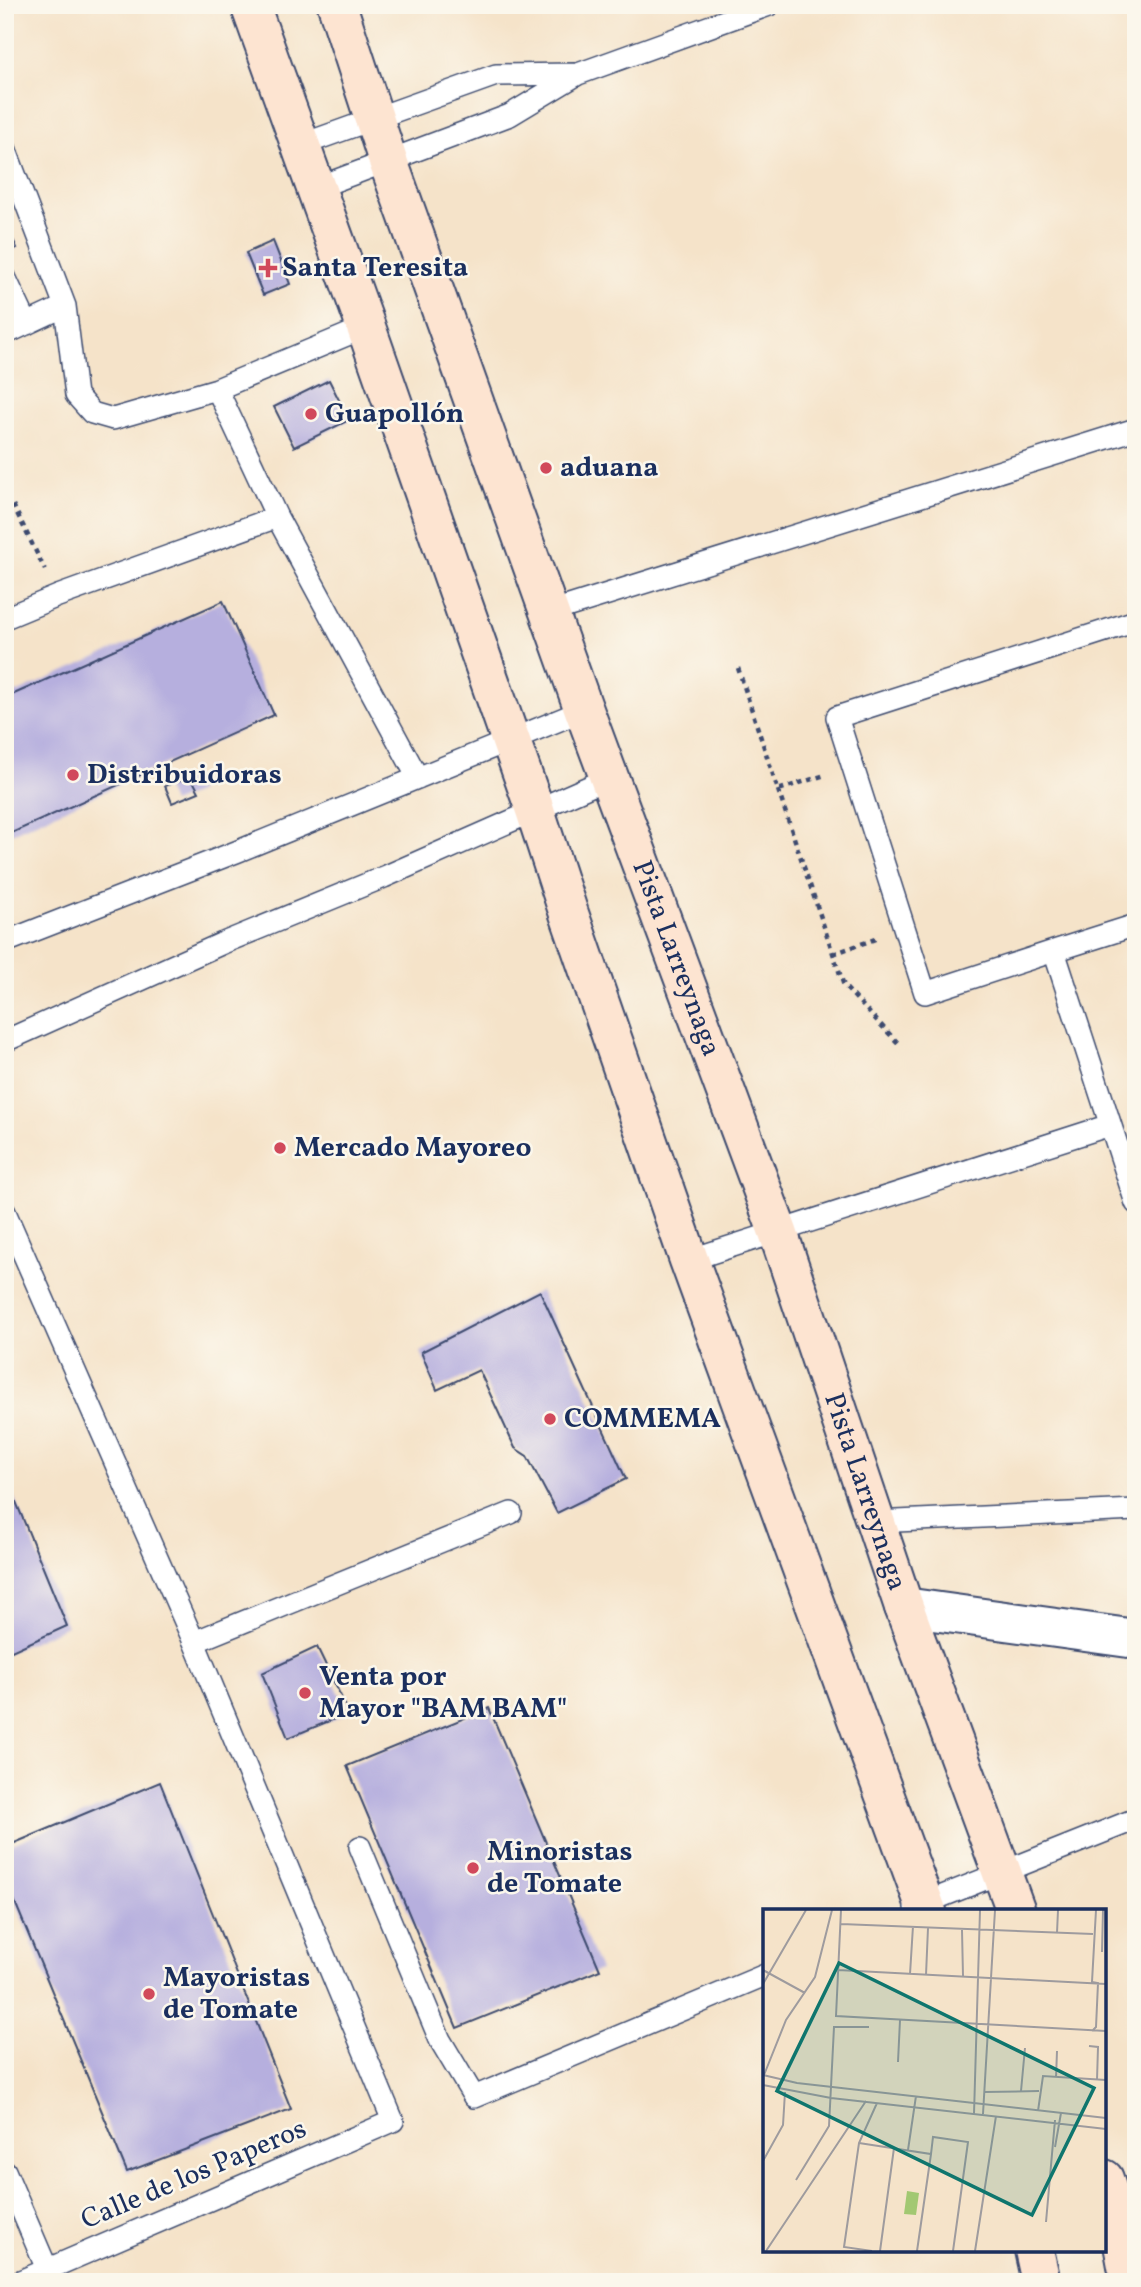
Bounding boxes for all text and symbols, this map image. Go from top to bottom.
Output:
place label: Santa Teresita [282,249,468,288]
marker: Santa Teresita [260,260,276,276]
place label: Guapollón [325,395,464,434]
marker: Guapollón [303,406,319,422]
place label: aduana [560,449,658,488]
marker: aduana [538,460,554,476]
place label: Distribuidoras [87,756,282,795]
marker: Distribuidoras [65,767,81,783]
street label: Pista Larreynaga [622,855,731,1062]
place label: Mercado Mayoreo [294,1129,531,1168]
marker: Mercado Mayoreo [272,1140,288,1156]
street label: Pista Larreynaga [814,1388,917,1596]
place label: COMMEMA [564,1400,721,1439]
marker: COMMEMA [542,1411,558,1427]
place label: Venta por Mayor "BAM BAM" [319,1658,567,1729]
marker: Venta por Mayor "BAM BAM" [297,1685,313,1701]
place label: Minoristas de Tomate [487,1833,632,1904]
marker: Minoristas de Tomate [465,1860,481,1876]
inset map [763,1909,1106,2252]
place label: Mayoristas de Tomate [163,1959,310,2030]
marker: Mayoristas de Tomate [141,1986,157,2002]
street label: Calle de los Paperos [75,2110,313,2240]

